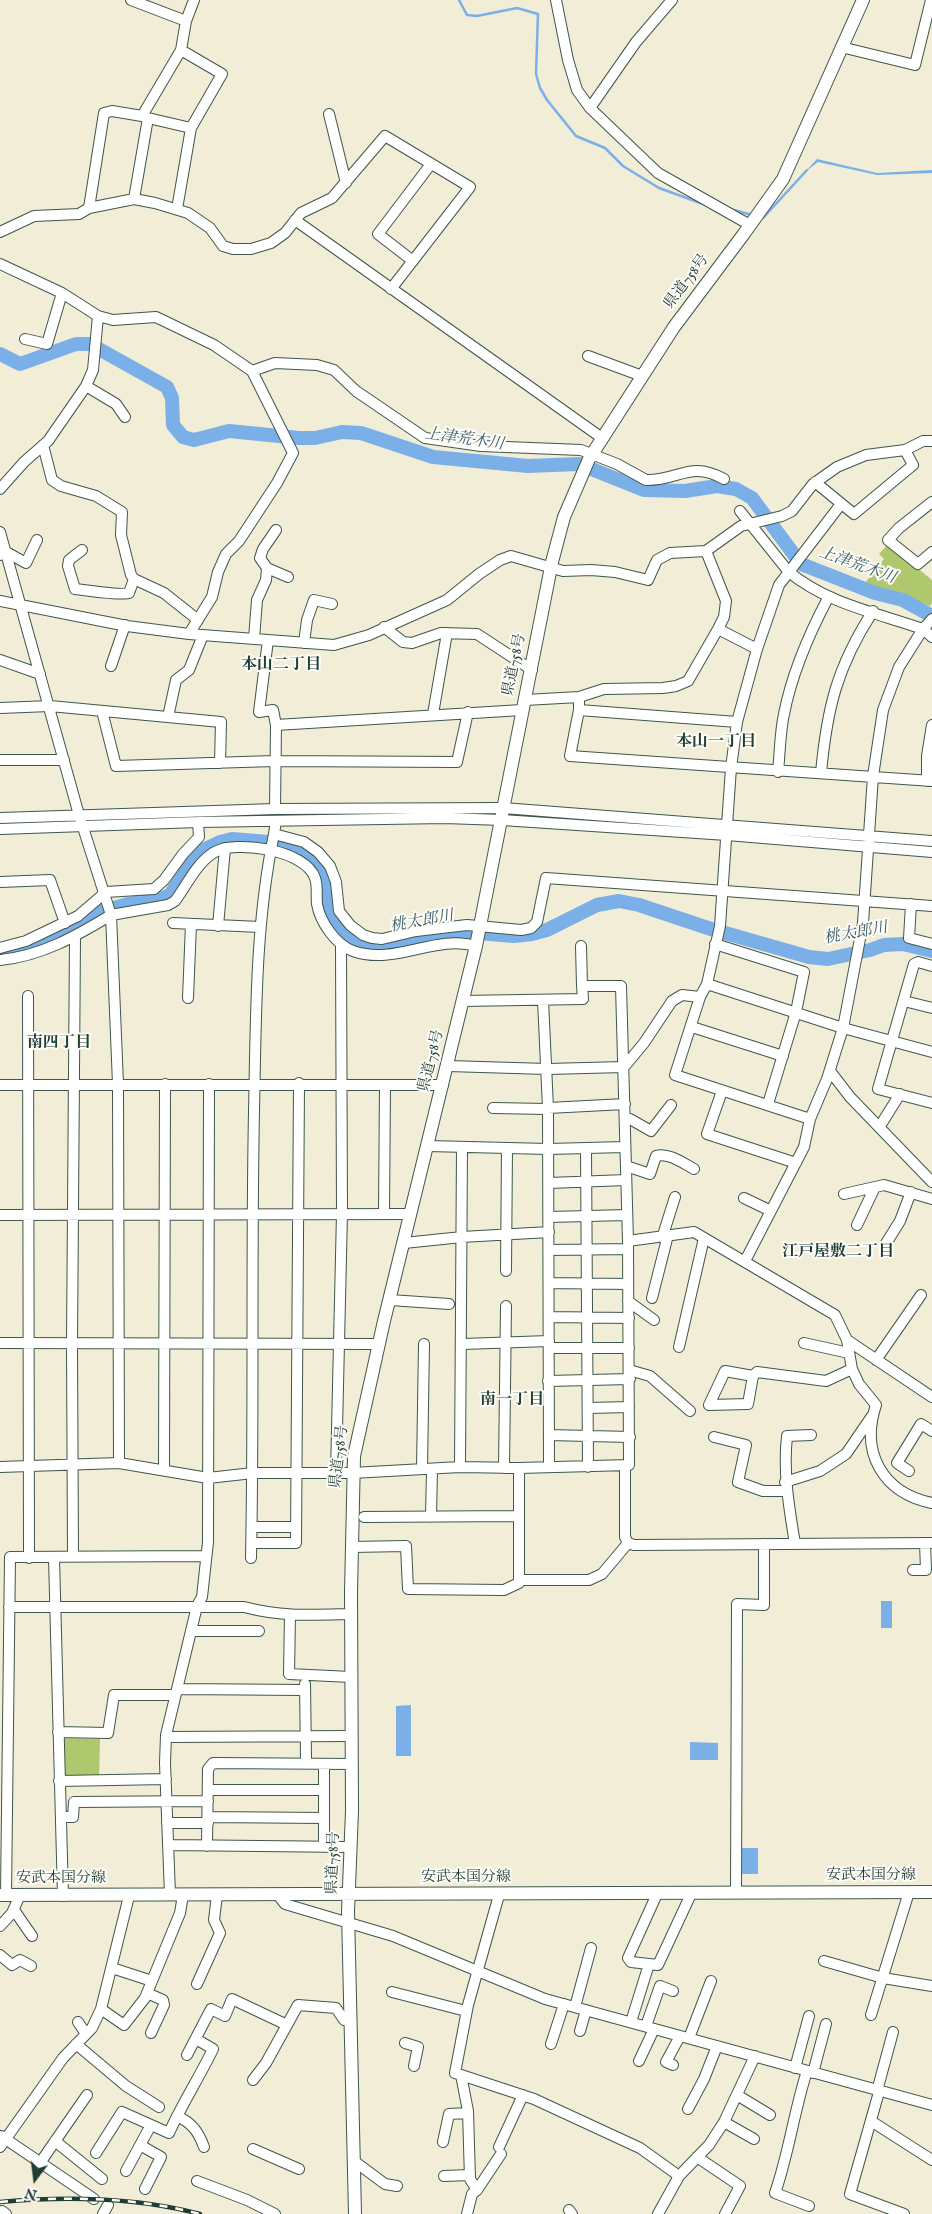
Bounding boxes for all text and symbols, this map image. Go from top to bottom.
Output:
street label: 県道758号 [661,251,713,313]
water label: 上津荒木川 [423,425,505,455]
water label: 上津荒木川 [816,543,898,589]
street label: 県道758号 [500,632,530,698]
district label: 本山二丁目 [241,656,321,676]
district label: 本山一丁目 [676,733,756,753]
water label: 桃太郎川 [389,907,455,937]
water label: 桃太郎川 [823,919,889,949]
street label: 県道758号 [416,1028,448,1094]
district label: 南四丁目 [27,1034,91,1054]
district label: 江戸屋敷二丁目 [782,1243,894,1263]
district label: 南一丁目 [480,1391,544,1411]
street label: 県道758号 [327,1424,353,1490]
street label: 県道758号 [324,1831,344,1895]
street label: 安武本国分線 [826,1867,916,1885]
street label: 安武本国分線 [421,1869,511,1887]
street label: 安武本国分線 [16,1870,106,1888]
north arrow [10,2154,60,2204]
text: N [23,2183,39,2204]

